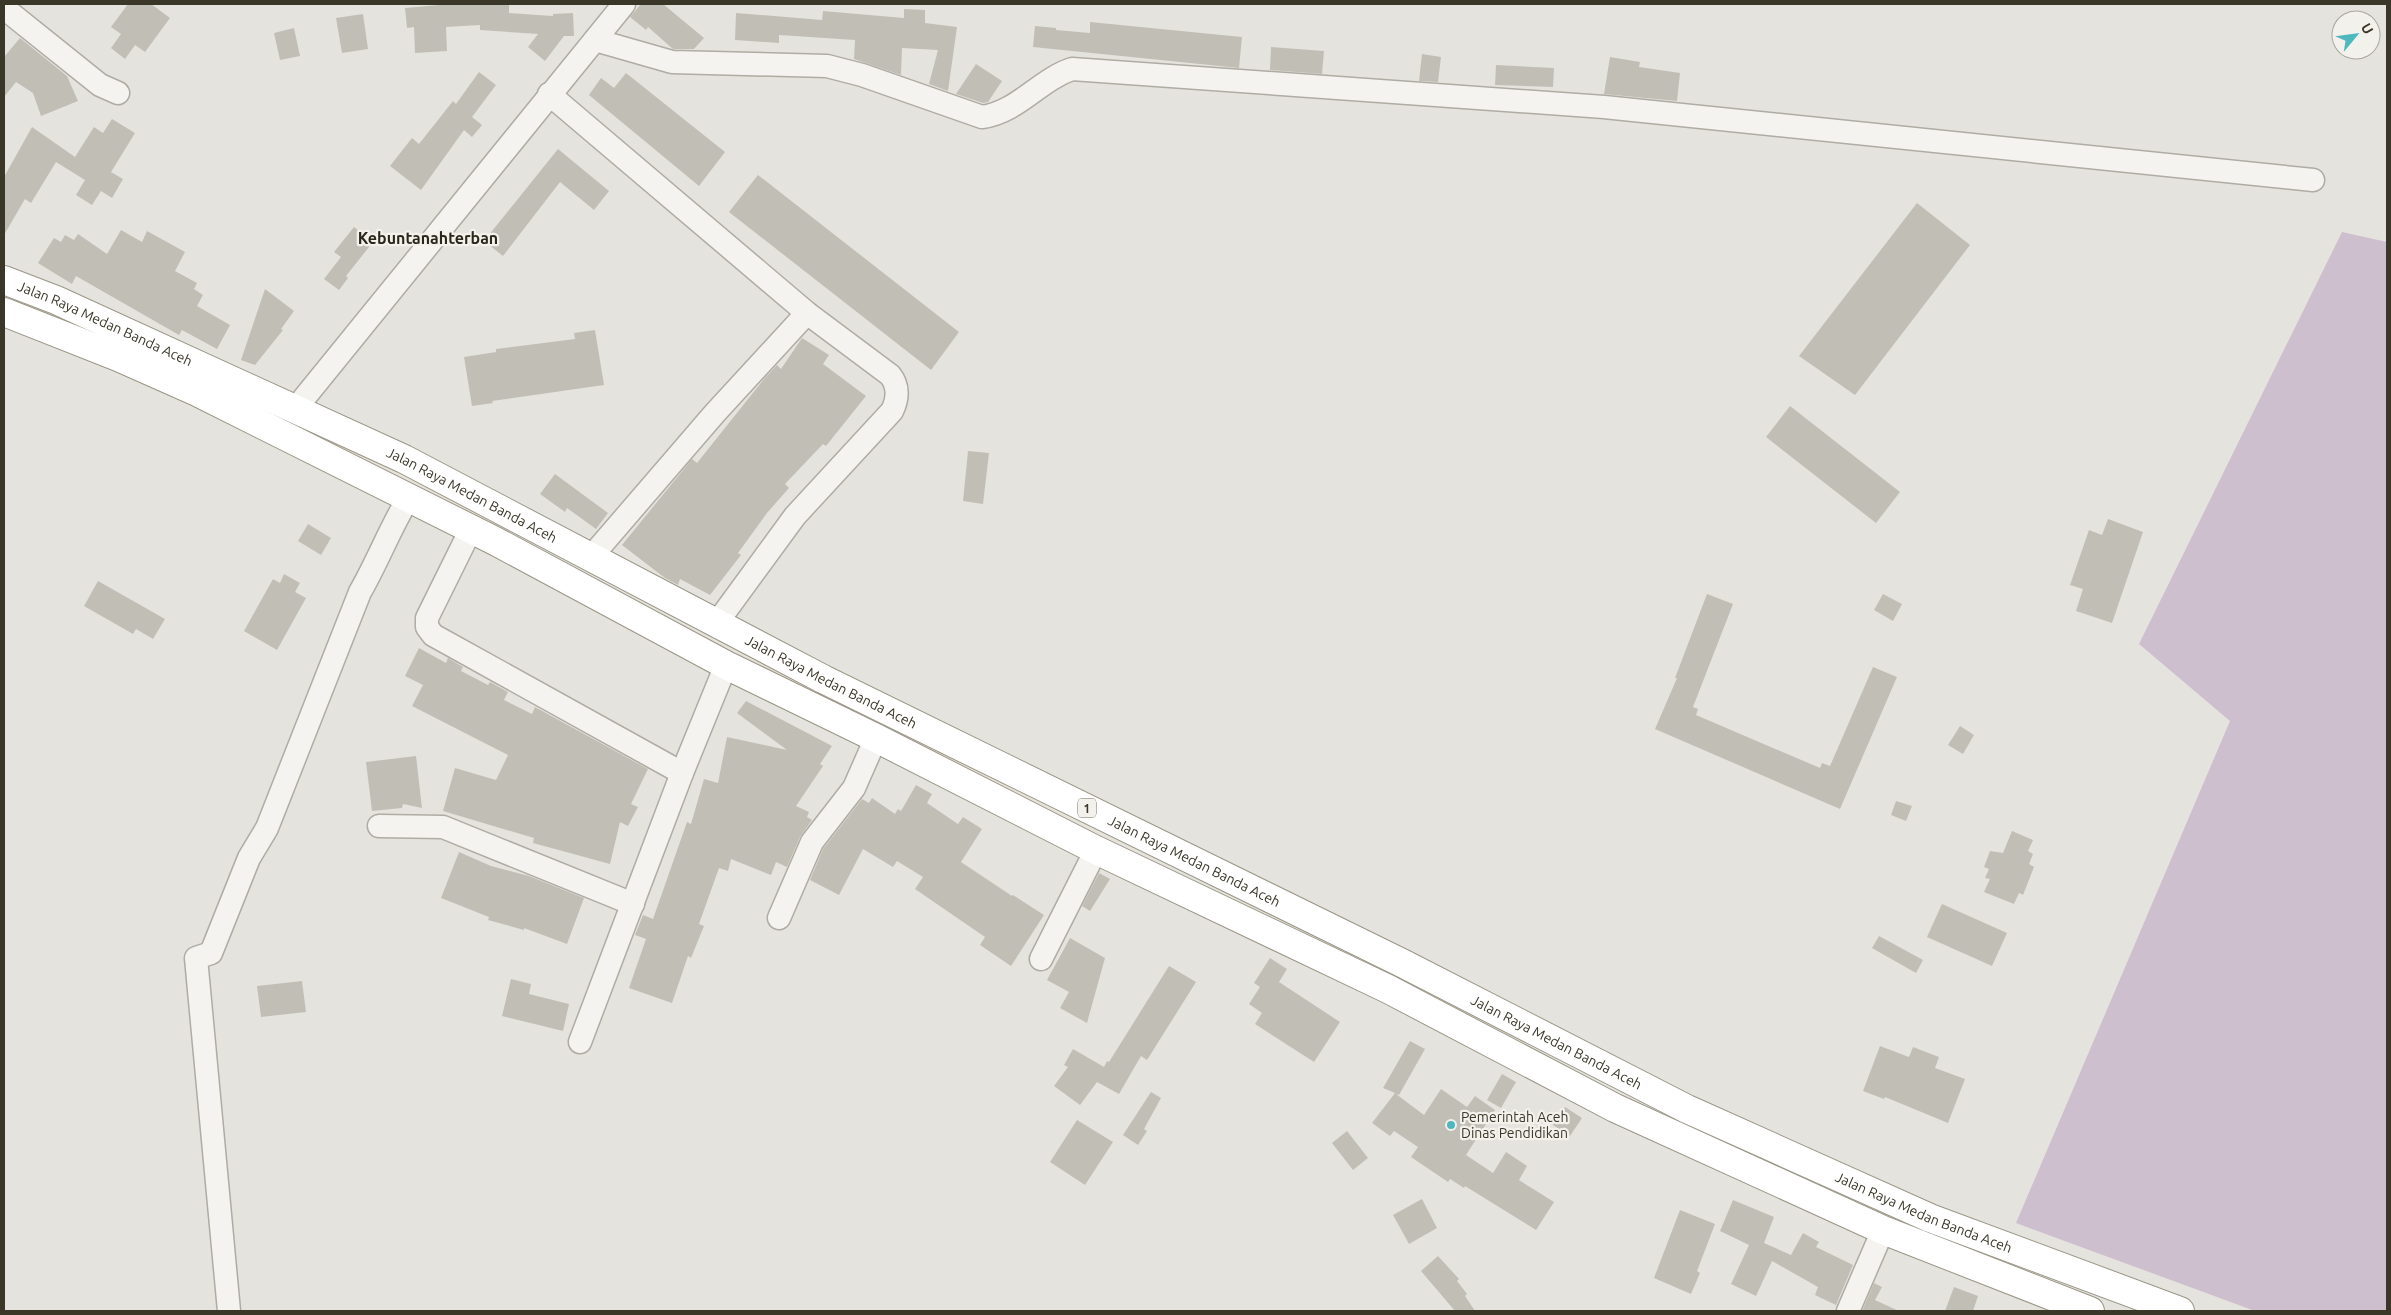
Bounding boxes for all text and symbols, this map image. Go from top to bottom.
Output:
north arrow [2331,10,2381,60]
text: U [2358,21,2377,37]
district label: Kebuntanahterban [358,229,498,247]
street label: Jalan Raya Medan Banda Aceh [15,278,195,369]
street label: Jalan Raya Medan Banda Aceh [384,444,560,546]
street label: Jalan Raya Medan Banda Aceh [743,632,919,732]
road number: 1 [1078,798,1096,818]
street label: Jalan Raya Medan Banda Aceh [1105,812,1283,910]
street label: Jalan Raya Medan Banda Aceh [1468,992,1645,1093]
place label: Pemerintah Aceh Dinas Pendidikan [1461,1109,1568,1141]
marker: Pemerintah Aceh Dinas Pendidikan [1445,1119,1457,1131]
street label: Jalan Raya Medan Banda Aceh [1833,1169,2014,1256]

